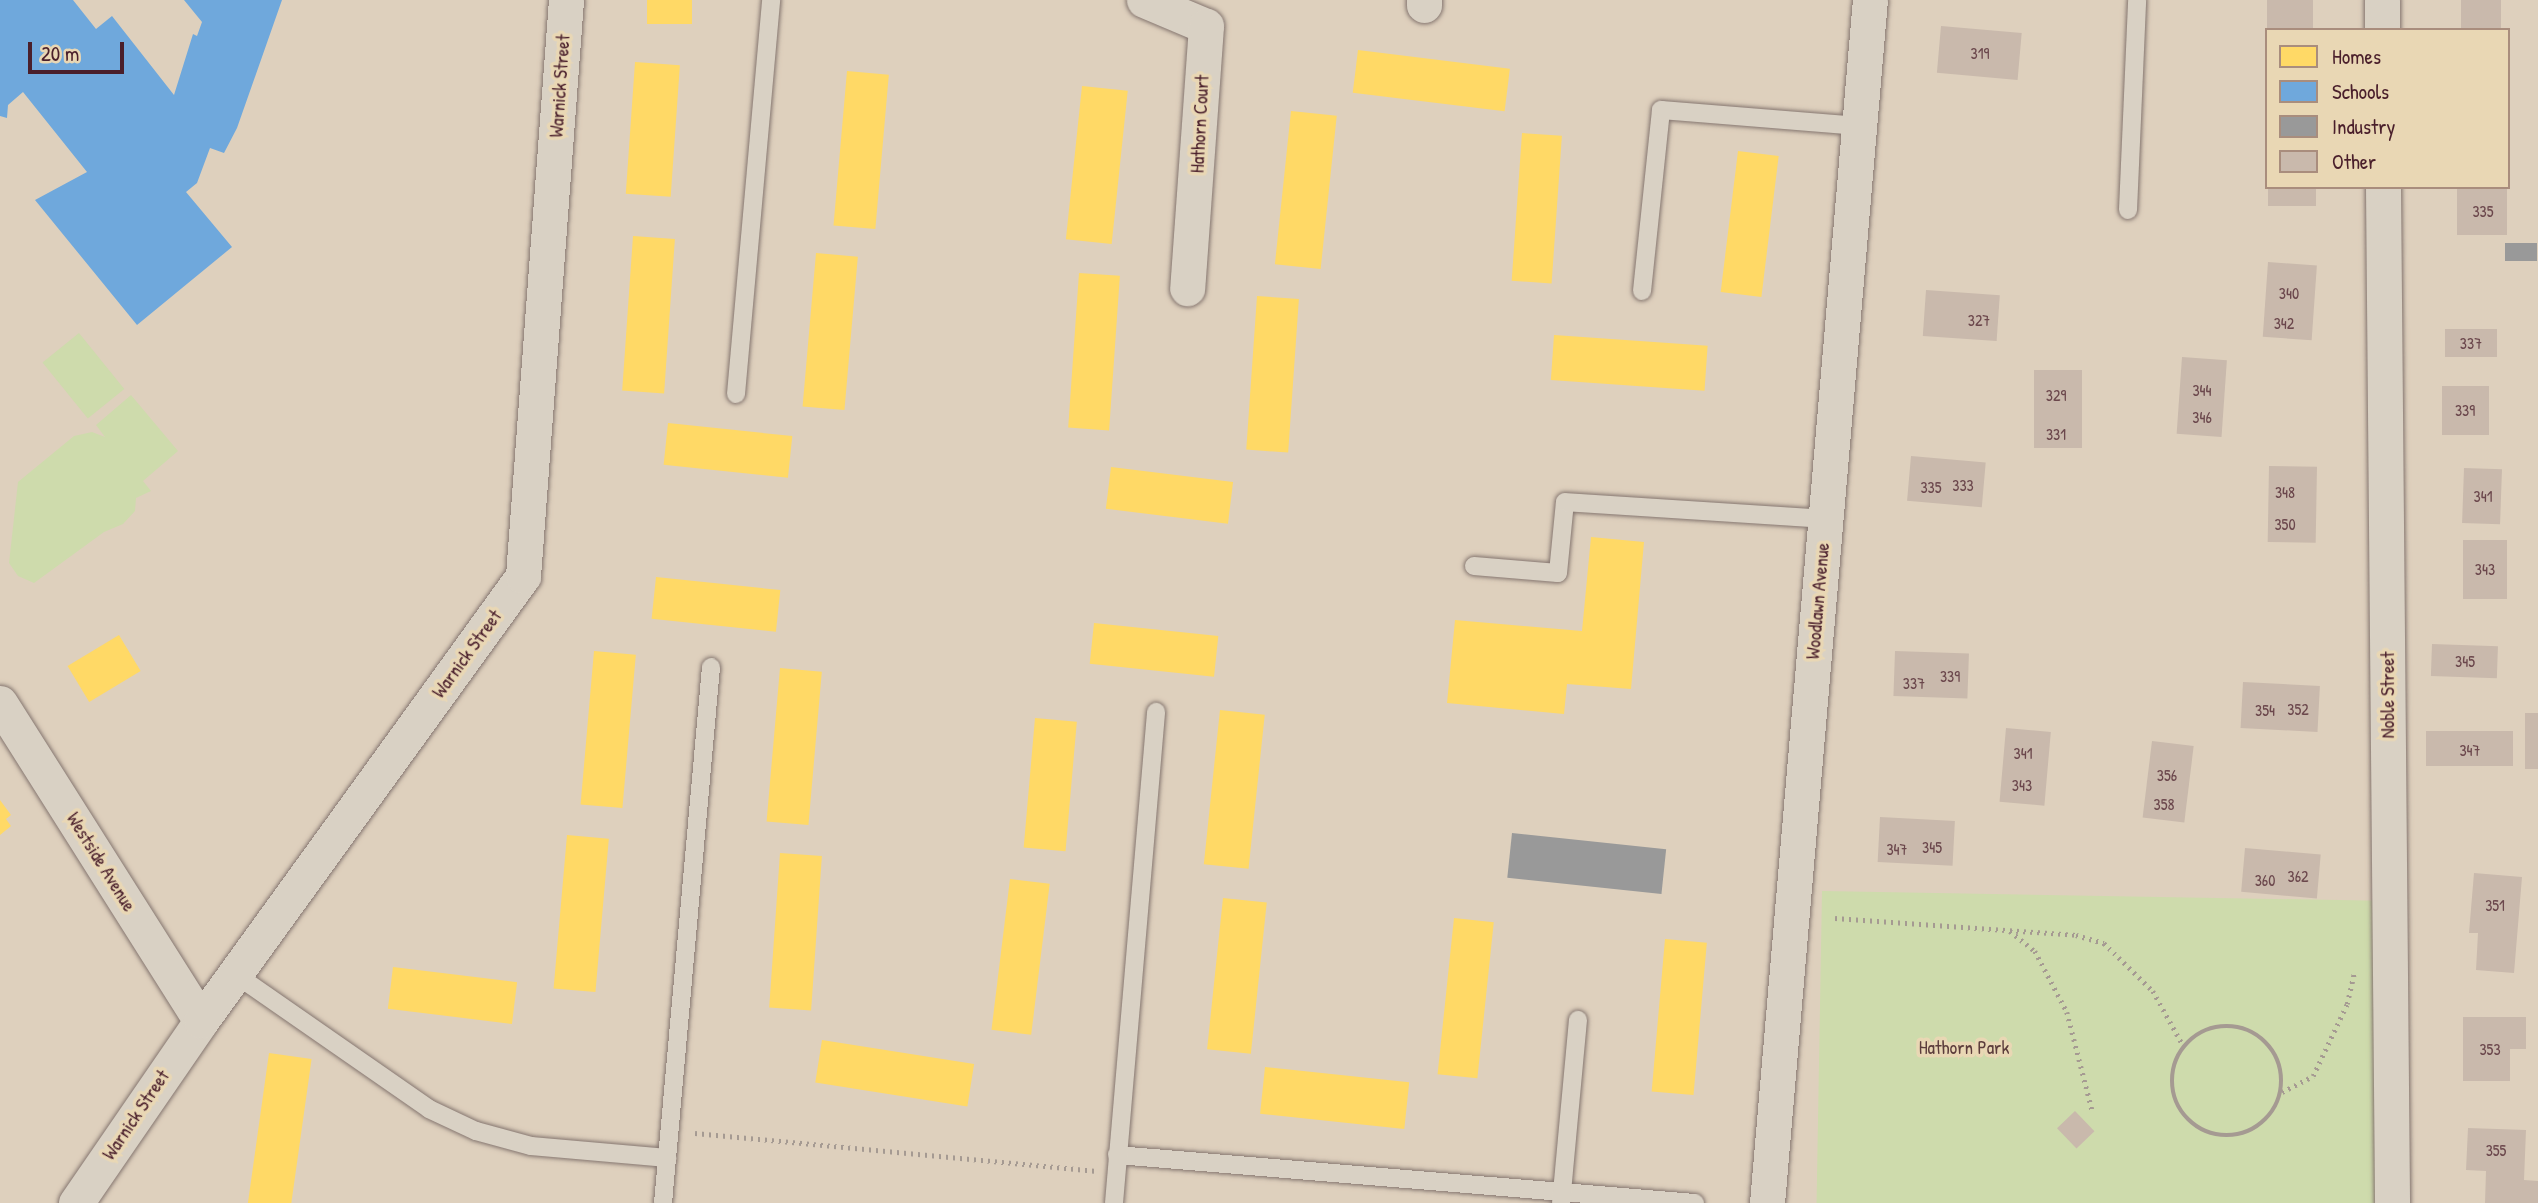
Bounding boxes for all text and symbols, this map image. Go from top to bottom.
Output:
scale bar [32,28,128,72]
legend [2265,28,2510,189]
street label: Warnick Street [545,34,575,138]
text: 20 m [41,39,79,68]
text: Homes [2332,42,2381,71]
house number: 319 [1971,43,1989,63]
street label: Hathorn Court [1186,74,1214,174]
text: Schools [2332,77,2389,106]
text: Industry [2332,112,2395,141]
text: Other [2332,147,2376,176]
house number: 335 [2472,201,2494,221]
house number: 340 [2279,283,2299,303]
house number: 327 [1968,310,1990,330]
house number: 342 [2274,313,2294,333]
house number: 337 [2460,333,2482,353]
house number: 344 [2192,380,2212,400]
house number: 329 [2046,385,2066,405]
house number: 339 [2455,400,2475,420]
house number: 346 [2192,407,2212,427]
house number: 331 [2046,424,2066,444]
house number: 333 [1952,475,1974,495]
house number: 335 [1920,477,1942,497]
house number: 348 [2275,482,2295,502]
house number: 341 [2474,486,2492,506]
house number: 350 [2274,514,2296,534]
street label: Woodlawn Avenue [1802,542,1834,660]
house number: 343 [2475,559,2495,579]
street label: Warnick Street [427,606,507,702]
house number: 345 [2455,651,2475,671]
street label: Noble Street [2377,652,2399,738]
house number: 339 [1940,666,1960,686]
house number: 337 [1903,673,1925,693]
house number: 352 [2287,699,2309,719]
house number: 354 [2255,700,2275,720]
house number: 347 [2459,740,2481,760]
house number: 341 [2014,743,2032,763]
house number: 356 [2157,765,2177,785]
house number: 343 [2012,775,2032,795]
house number: 358 [2154,794,2174,814]
street label: Westside Avenue [62,808,140,916]
house number: 345 [1922,837,1942,857]
house number: 347 [1886,839,1908,859]
house number: 362 [2287,866,2309,886]
house number: 360 [2255,870,2275,890]
house number: 351 [2485,895,2505,915]
park label: Hathorn Park [1919,1037,2009,1059]
house number: 353 [2479,1039,2501,1059]
street label: Warnick Street [98,1066,174,1164]
house number: 355 [2486,1140,2506,1160]

